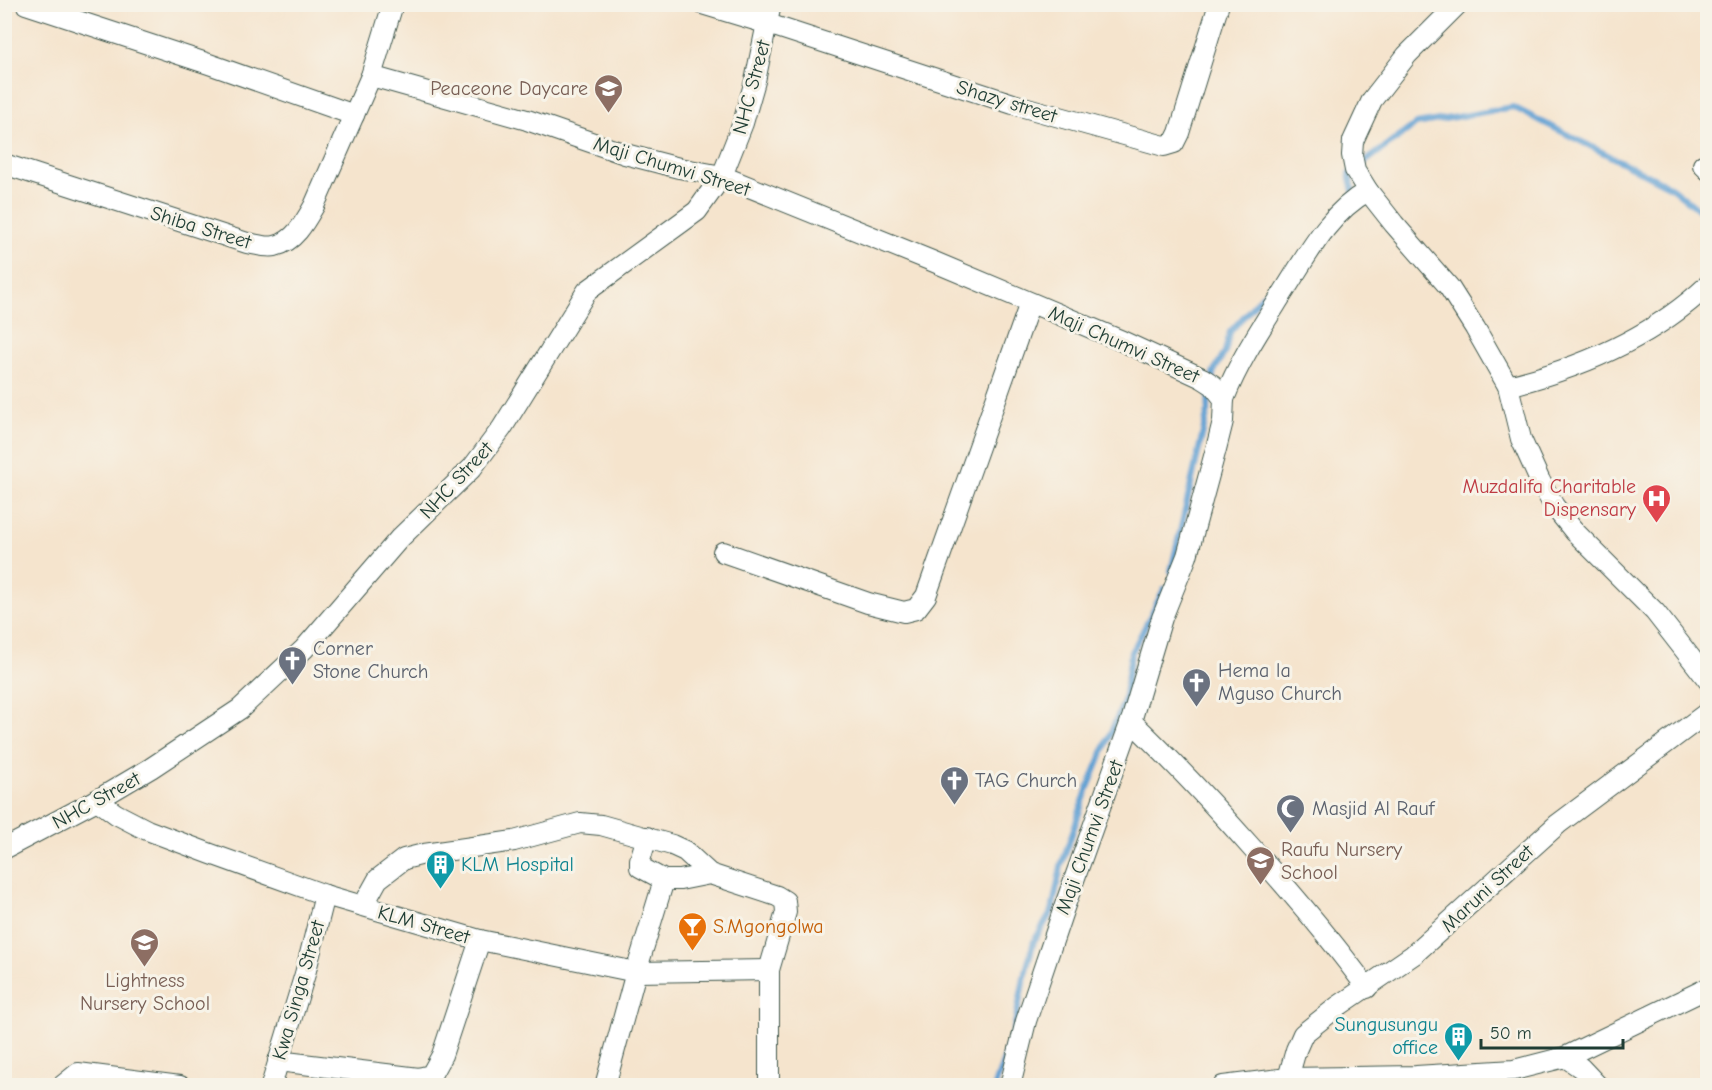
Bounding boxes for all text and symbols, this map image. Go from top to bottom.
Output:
street label: NHC Street [728,36,775,137]
school or university icon: Peaceone Daycare [593,72,625,114]
street label: Shazy street [954,75,1061,128]
place label: Peaceone Daycare [430,77,588,100]
street label: Maji Chumvi Street [591,132,754,202]
street label: Shiba Street [148,201,255,254]
street label: Maji Chumvi Street [1045,301,1204,389]
street label: NHC Street [415,436,499,524]
place label: Muzdalifa Charitable Dispensary [1462,475,1636,521]
hospital icon: Muzdalifa Charitable Dispensary [1641,482,1673,524]
place label: Corner Stone Church [313,637,428,683]
church icon: Corner Stone Church [276,644,308,686]
place label: Hema la Mguso Church [1218,659,1342,705]
church icon: Hema la Mguso Church [1181,666,1213,708]
street label: Maji Chumvi Street [1051,756,1128,917]
church icon: TAG Church [938,764,970,806]
street label: NHC Street [48,766,145,834]
place label: TAG Church [975,769,1077,792]
mosque icon: Masjid Al Rauf [1275,792,1307,834]
place label: Masjid Al Rauf [1312,797,1436,820]
place label: Raufu Nursery School [1281,838,1402,884]
street label: Maruni Street [1436,839,1539,937]
school or university icon: Raufu Nursery School [1244,844,1276,886]
building icon: KLM Hospital [424,848,456,890]
place label: KLM Hospital [461,853,574,876]
street label: KLM Street [375,900,474,949]
bar icon: S.Mgongolwa [676,910,708,952]
place label: S.Mgongolwa [713,915,824,938]
street label: Kwa Singa Street [268,916,330,1063]
school or university icon: Lightness Nursery School [129,926,161,968]
place label: Lightness Nursery School [80,969,210,1015]
scale bar [1481,1012,1624,1050]
place label: Sungusungu office [1334,1013,1438,1059]
building icon: Sungusungu office [1443,1020,1475,1062]
text: 50 m [1490,1023,1532,1044]

